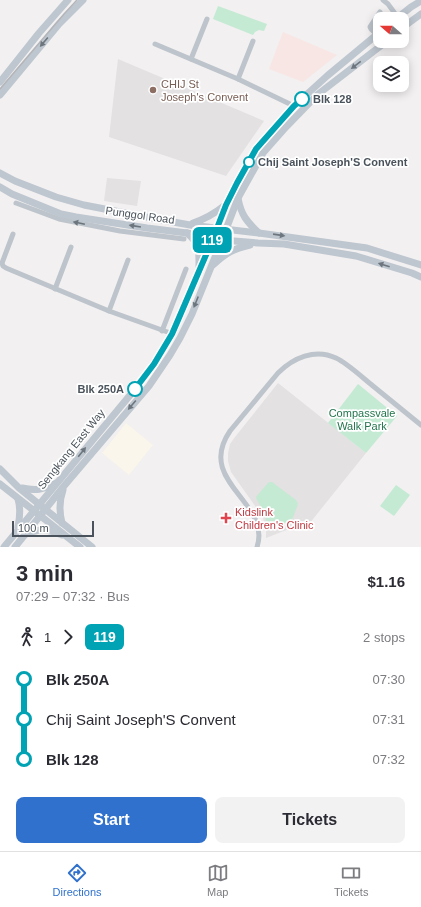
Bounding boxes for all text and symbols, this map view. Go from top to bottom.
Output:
north arrow [373,12,409,48]
map controls [373,12,409,92]
one-way arrow [39,37,48,48]
button: layers [373,56,409,92]
one-way arrow [351,61,362,69]
place label: CHIJ St Joseph's Convent [161,78,248,103]
marker: CHIJ St Joseph's Convent [148,85,158,95]
marker: Blk 128 [294,91,310,107]
place label: Blk 128 [313,93,352,105]
marker: Chij Saint Joseph'S Convent [243,156,255,168]
place label: Chij Saint Joseph'S Convent [258,156,408,168]
street label: Punggol Road [105,204,175,226]
one-way arrow [73,220,85,226]
one-way arrow [129,223,141,229]
line badge: 119 [189,227,235,253]
text: 119 [201,232,223,248]
one-way arrow [273,232,285,238]
one-way arrow [378,261,390,267]
one-way arrow [193,297,199,309]
marker: Blk 250A [127,381,143,397]
place label: Blk 250A [78,383,124,395]
one-way arrow [127,400,136,411]
street label: Sengkang East Way [35,406,107,491]
park label: Compassvale Walk Park [329,407,395,432]
one-way arrow [78,447,87,458]
place label: Kidslink Children's Clinic [235,506,314,531]
marker: Kidslink Children's Clinic [220,512,232,524]
scale bar [12,519,94,538]
text: 100 m [18,522,49,534]
text: 3 min [16,561,73,586]
text: $1.16 [367,573,405,590]
text: 07:29 – 07:32 · Bus [16,589,129,604]
icon: walk [16,626,38,648]
icon: forward [57,626,79,648]
text: 119 [93,629,116,645]
text: 1 [44,630,51,645]
text: 2 stops [363,630,405,645]
text: Blk 250A [46,671,109,688]
text: 07:30 [372,672,405,687]
text: Chij Saint Joseph'S Convent [46,711,236,728]
text: 07:31 [372,712,405,727]
text: Blk 128 [46,751,99,768]
text: 07:32 [372,752,405,767]
button: Start [16,797,207,843]
button: Tickets [215,797,405,843]
tab: Directions [53,862,102,898]
tab: Map [207,862,229,898]
tab: Tickets [334,862,368,898]

